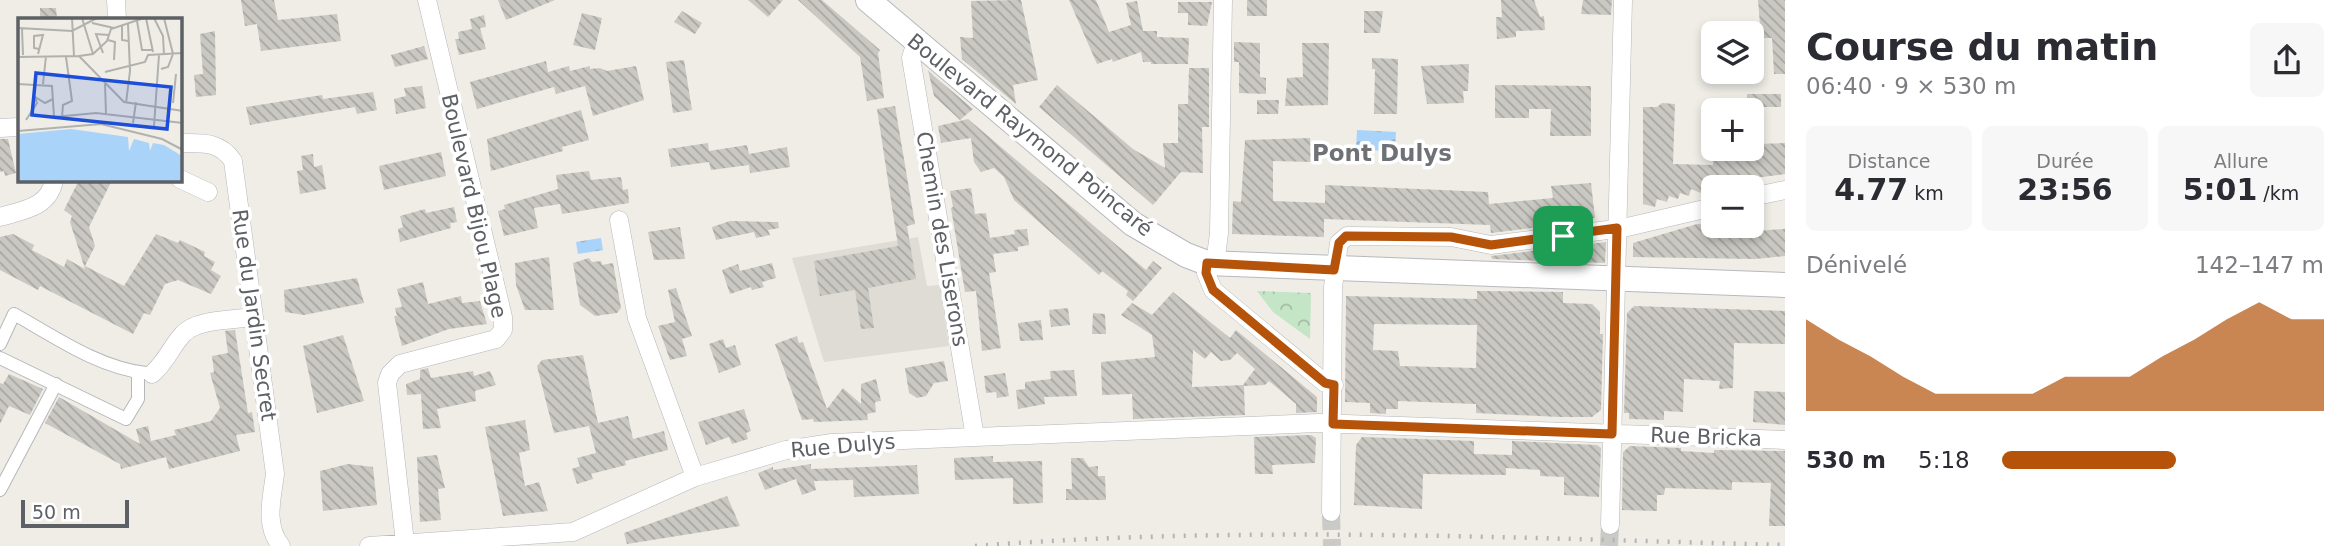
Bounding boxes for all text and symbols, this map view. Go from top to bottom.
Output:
inset map [18,18,182,182]
map controls [1701,21,1764,238]
button: layers [1701,21,1764,84]
button: share [2250,23,2324,97]
text: Course du matin [1806,25,2158,69]
street label: Boulevard Raymond Poincaré [903,29,1157,241]
text: 06:40 · 9 × 530 m [1806,73,2016,99]
street label: Boulevard Bijou Plage [437,92,511,320]
button: + [1701,98,1764,161]
street label: Chemin des Liserons [911,130,973,348]
district label: Pont Dulys [1312,140,1452,166]
text: Distance [1847,150,1931,172]
text: Durée [2036,150,2094,172]
text: Allure [2214,150,2268,172]
text: 4.77 [1834,172,1908,207]
text: 23:56 [2017,172,2113,207]
text: 5:01 [2183,172,2257,207]
button: − [1701,175,1764,238]
text: km [1908,182,1944,204]
text: /km [2257,182,2299,204]
pin [1533,206,1593,266]
street label: Rue du Jardin Secret [227,208,281,422]
icon: arrive [1544,217,1582,255]
text: Dénivelé [1806,252,1907,278]
text: 142–147 m [2195,252,2324,278]
street label: Rue Bricka [1650,423,1762,451]
street label: Rue Dulys [790,429,896,463]
text: 530 m [1806,447,1886,473]
text: 5:18 [1918,447,1970,473]
scale bar [21,497,130,529]
text: 50 m [32,501,81,523]

